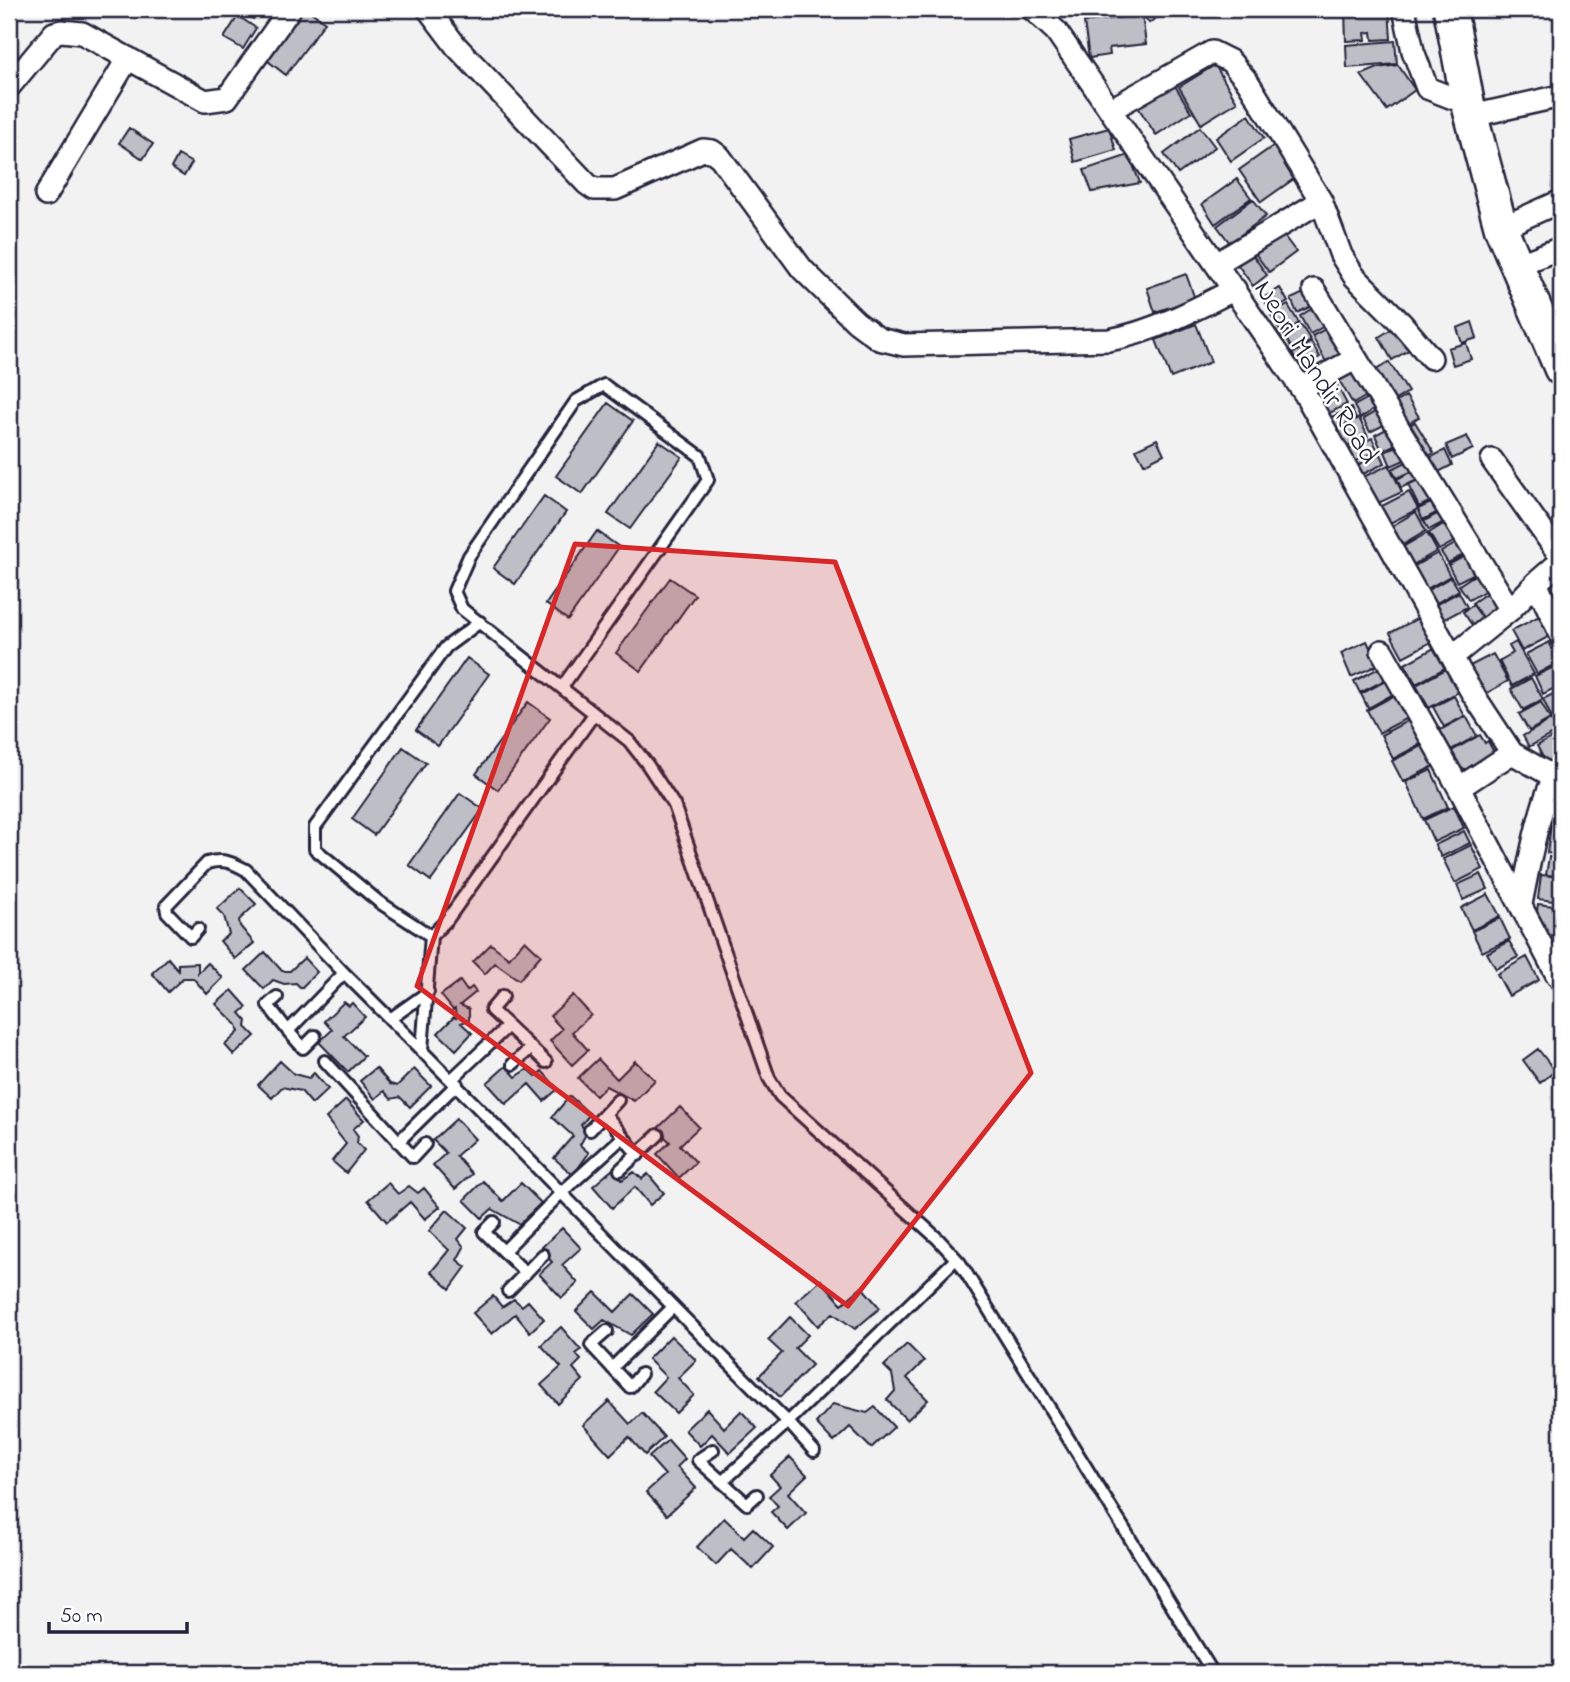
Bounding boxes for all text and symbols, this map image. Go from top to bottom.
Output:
street label: Neori Mandir Road [1242,273,1388,473]
scale bar [49,1591,187,1635]
text: 50 m [60,1602,103,1632]

